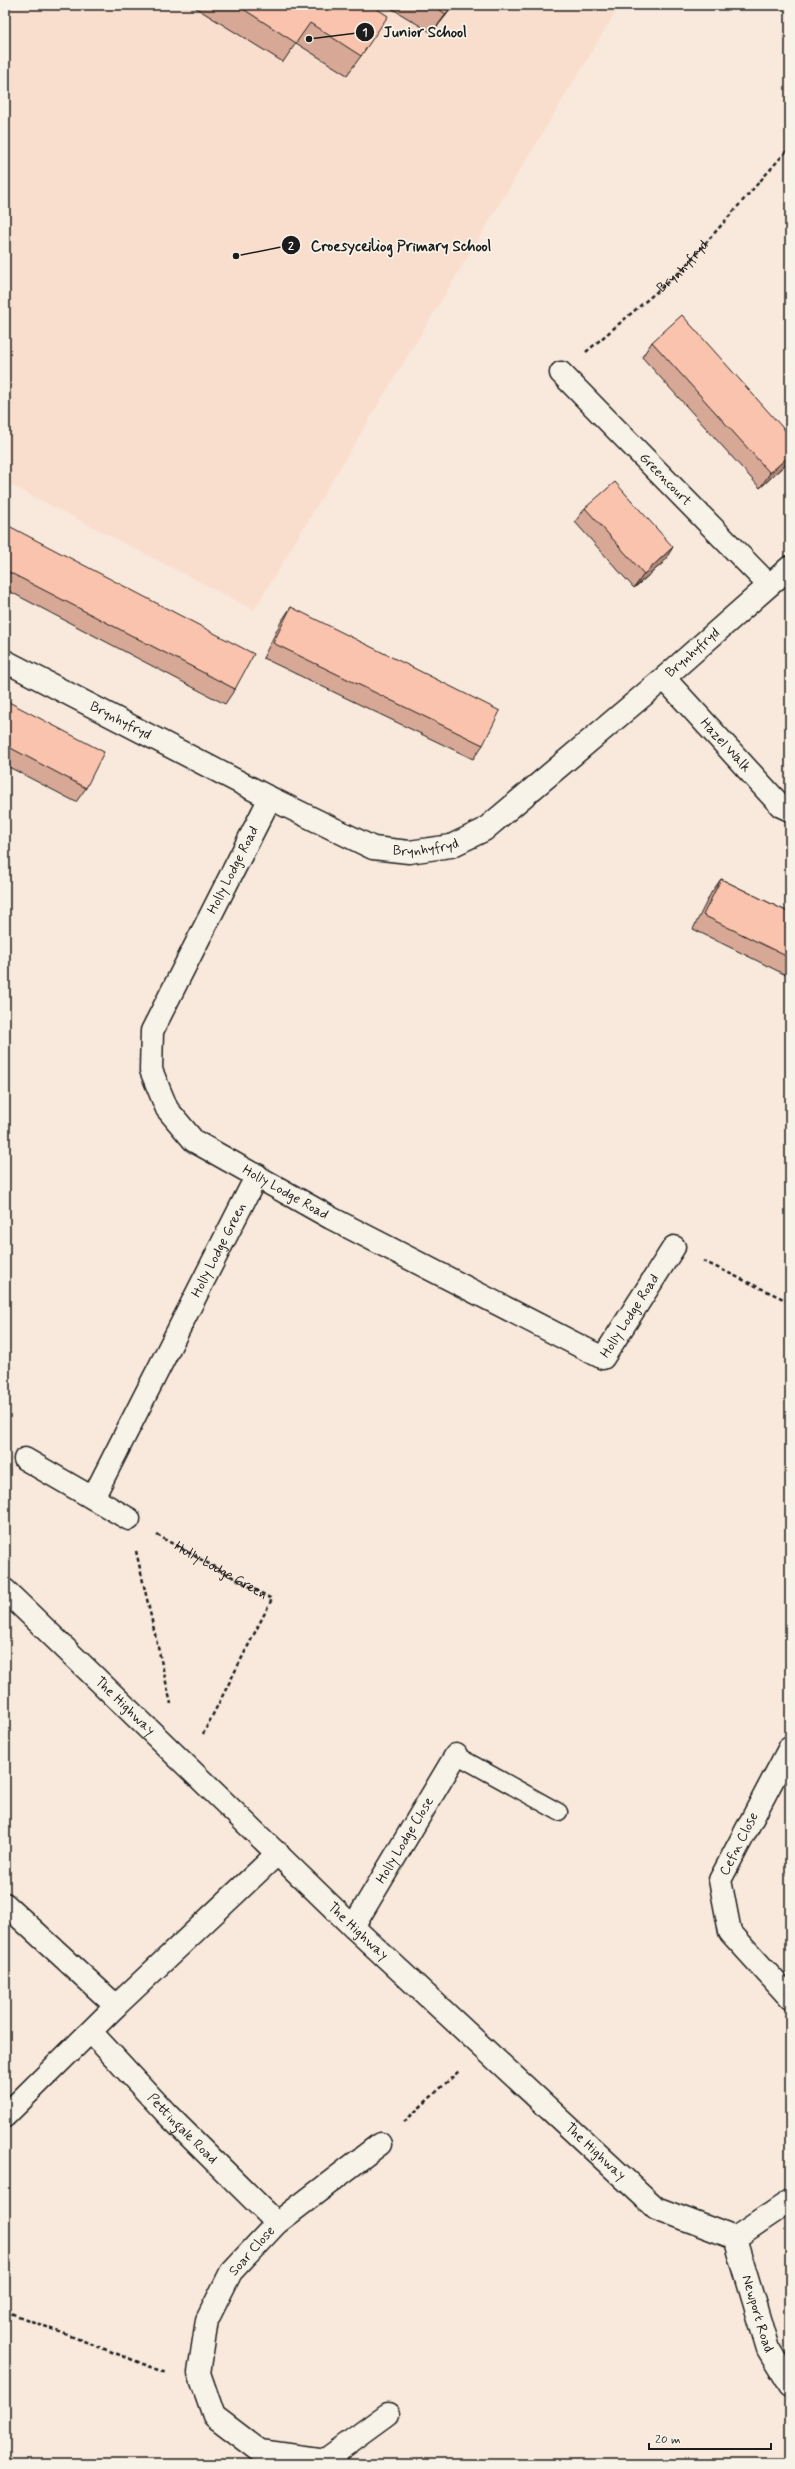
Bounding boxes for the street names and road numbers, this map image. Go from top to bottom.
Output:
street label: Brynhyfryd [653,237,713,297]
street label: Greencourt [635,449,696,510]
street label: Brynhyfryd [662,624,724,682]
street label: Brynhyfryd [87,697,154,744]
street label: Hazel Walk [696,714,755,776]
street label: Holly Lodge Road [203,823,263,917]
street label: Brynhyfryd [392,834,462,861]
street label: Holly Lodge Road [239,1161,332,1224]
street label: Holly Lodge Green [187,1200,250,1300]
street label: Holly Lodge Road [596,1271,663,1362]
street label: Holly Lodge Green [171,1537,271,1604]
street label: The Highway [91,1673,159,1739]
street label: Holly Lodge Close [372,1794,438,1887]
street label: Cefn Close [715,1809,763,1879]
street label: The Highway [324,1898,392,1964]
street label: Pettingale Road [143,2089,221,2168]
street label: The Highway [561,2119,630,2185]
street label: Soar Close [225,2222,279,2280]
street label: Newport Road [737,2273,777,2356]

